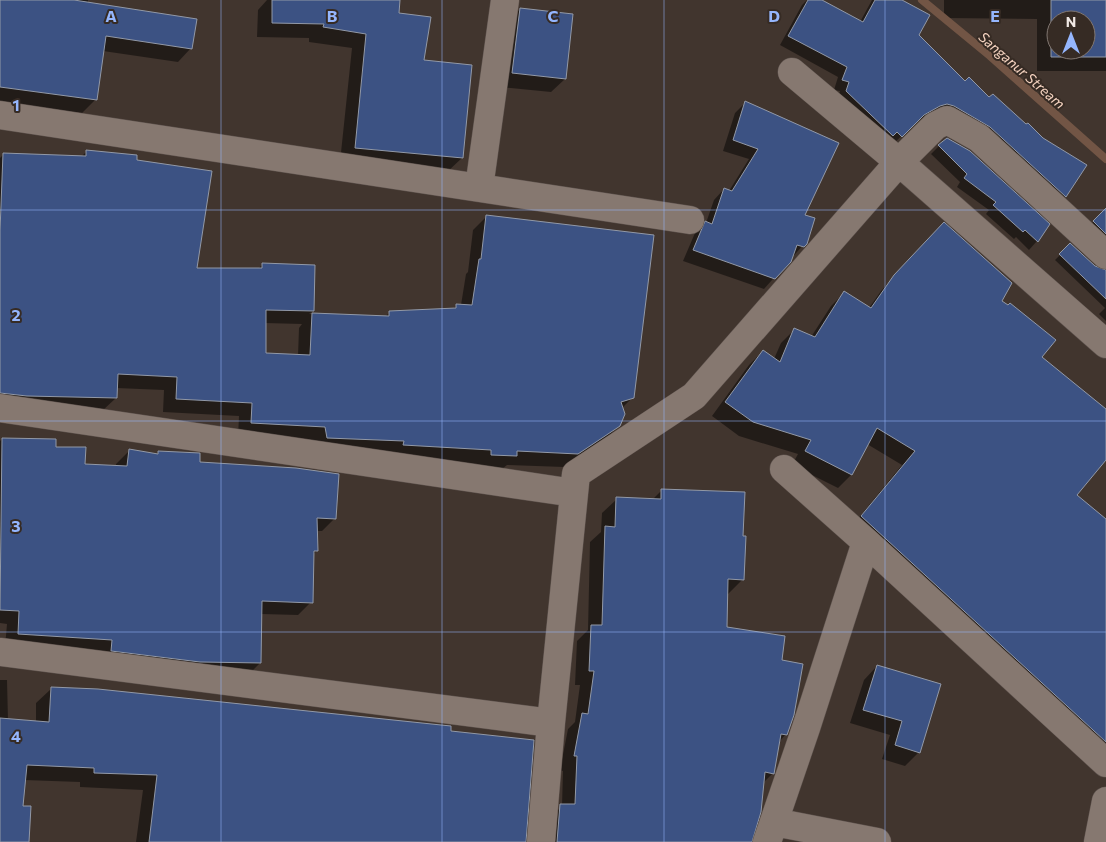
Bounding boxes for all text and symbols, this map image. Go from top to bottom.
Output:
text: A [105,6,117,25]
text: B [327,6,338,25]
text: C [548,6,559,25]
text: D [768,6,780,25]
text: E [990,6,1000,25]
north arrow [1046,10,1096,60]
text: N [1066,13,1076,30]
water label: Sanganur Stream [975,28,1069,112]
text: 1 [12,95,20,114]
text: 2 [11,305,21,324]
text: 3 [11,516,21,535]
text: 4 [11,726,21,745]

